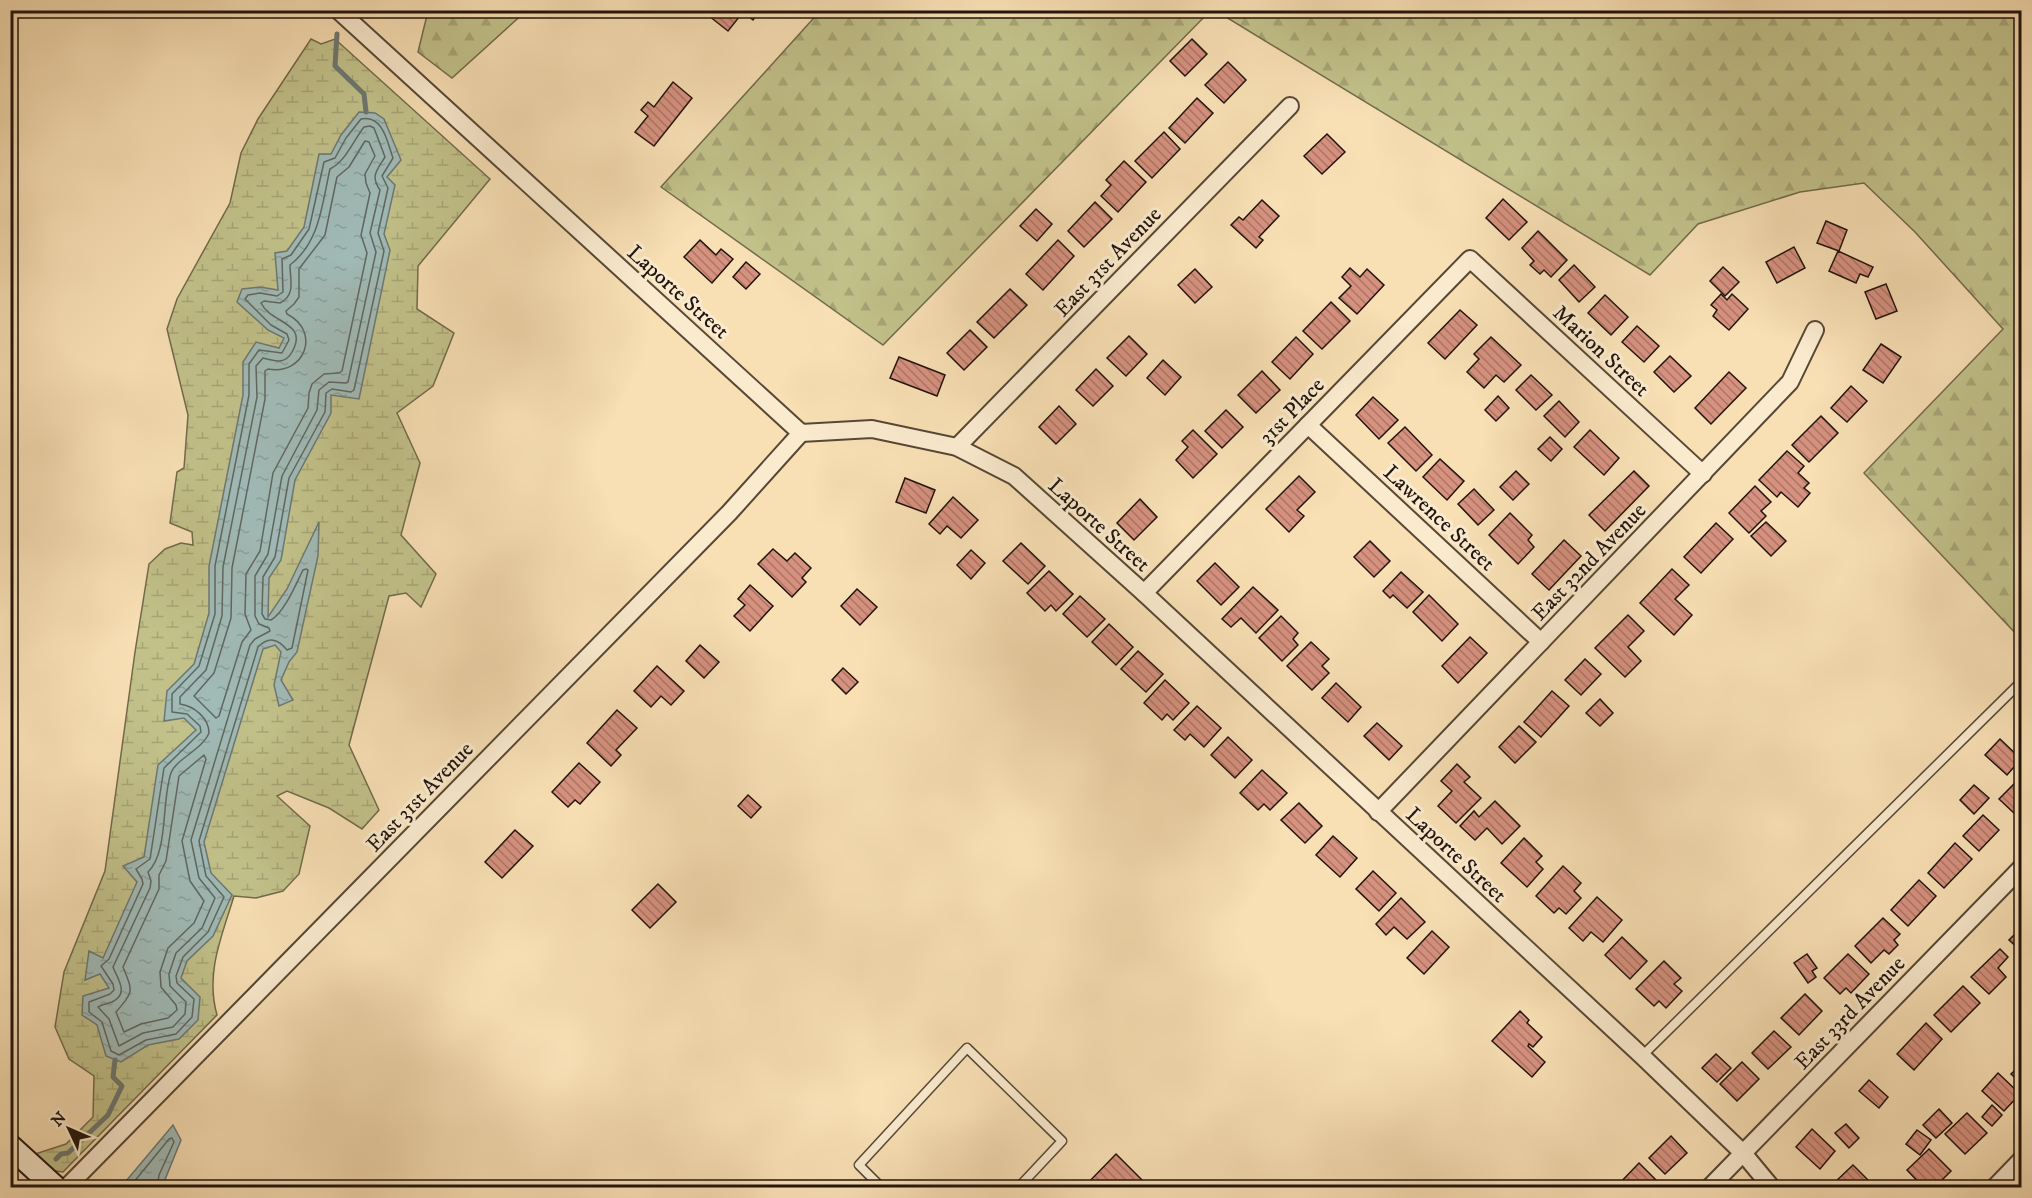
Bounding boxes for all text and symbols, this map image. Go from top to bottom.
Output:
street label: East 31st Avenue [1049,201,1167,323]
street label: Laporte Street [621,239,735,345]
street label: Marion Street [1547,300,1655,403]
street label: 31st Place [1254,372,1330,450]
street label: Lawrence Street [1377,459,1501,577]
street label: Laporte Street [1042,472,1156,578]
street label: East 32nd Avenue [1526,497,1652,627]
street label: East 31st Avenue [361,736,479,858]
street label: Laporte Street [1400,802,1512,909]
street label: East 33rd Avenue [1789,951,1911,1076]
north arrow [39,1099,99,1159]
text: N [47,1108,71,1131]

